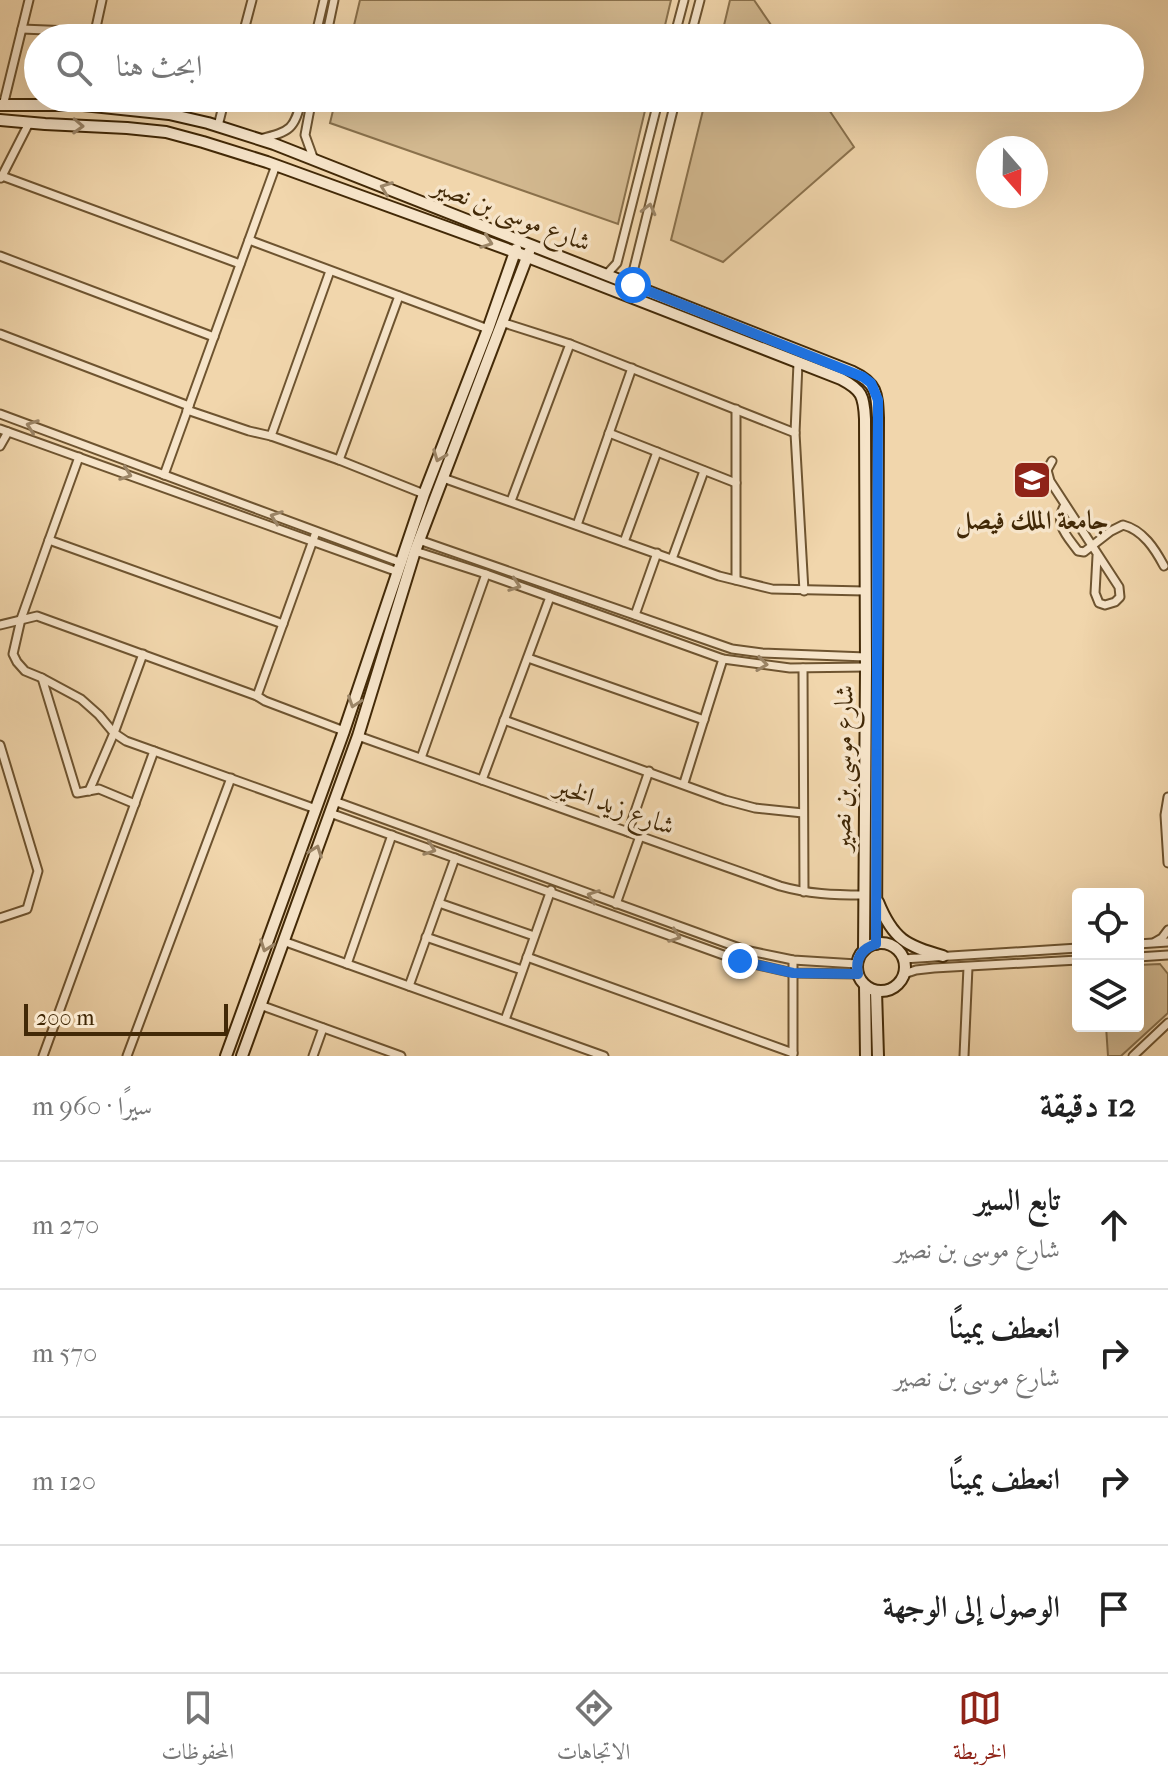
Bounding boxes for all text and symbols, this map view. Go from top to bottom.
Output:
search box [24,24,1144,112]
icon: search [52,46,96,90]
text: ابحث هنا [116,49,202,84]
one-way arrow [72,117,85,134]
north arrow [976,136,1048,208]
street label: شارع موسى بن نصير [424,169,595,264]
one-way arrow [380,181,394,198]
one-way arrow [639,203,656,217]
one-way arrow [479,232,493,248]
route start [615,267,651,303]
one-way arrow [26,419,40,436]
one-way arrow [432,448,449,462]
school or university icon: جامعة الملك فيصل [1011,459,1053,501]
one-way arrow [118,465,132,481]
place label: جامعة الملك فيصل [955,505,1109,539]
one-way arrow [270,510,284,527]
one-way arrow [507,575,521,591]
one-way arrow [755,655,769,672]
street label: شارع موسى بن نصير [826,685,866,855]
one-way arrow [348,694,364,708]
street label: شارع زيد الخير [546,769,679,847]
one-way arrow [422,839,436,856]
one-way arrow [306,845,323,859]
map controls [1072,888,1144,1032]
button: locate [1072,888,1144,960]
one-way arrow [587,889,601,906]
one-way arrow [667,926,681,943]
one-way arrow [259,938,276,952]
route end [722,943,758,979]
button: layers [1072,960,1144,1032]
scale bar [24,1000,228,1036]
text: 200 m [36,1005,95,1031]
text: 12 دقيقة [1040,1085,1136,1125]
text: سيرًا · 960 m [32,1091,152,1122]
text: تابع السير [975,1183,1060,1218]
icon: ahead [1092,1203,1136,1247]
text: 270 m [32,1210,99,1241]
text: شارع موسى بن نصير [894,1234,1060,1265]
text: انعطف يمينًا [949,1311,1060,1346]
icon: right [1092,1331,1136,1375]
text: 570 m [32,1338,97,1369]
text: شارع موسى بن نصير [894,1362,1060,1393]
icon: right [1092,1459,1136,1503]
text: انعطف يمينًا [949,1462,1060,1497]
text: 120 m [32,1466,96,1497]
icon: arrive [1092,1587,1136,1631]
text: الوصول إلى الوجهة [883,1590,1060,1625]
tab: المحفوظات [161,1686,234,1773]
tab: الاتجاهات [557,1686,630,1773]
tab: الخريطة [953,1686,1007,1773]

